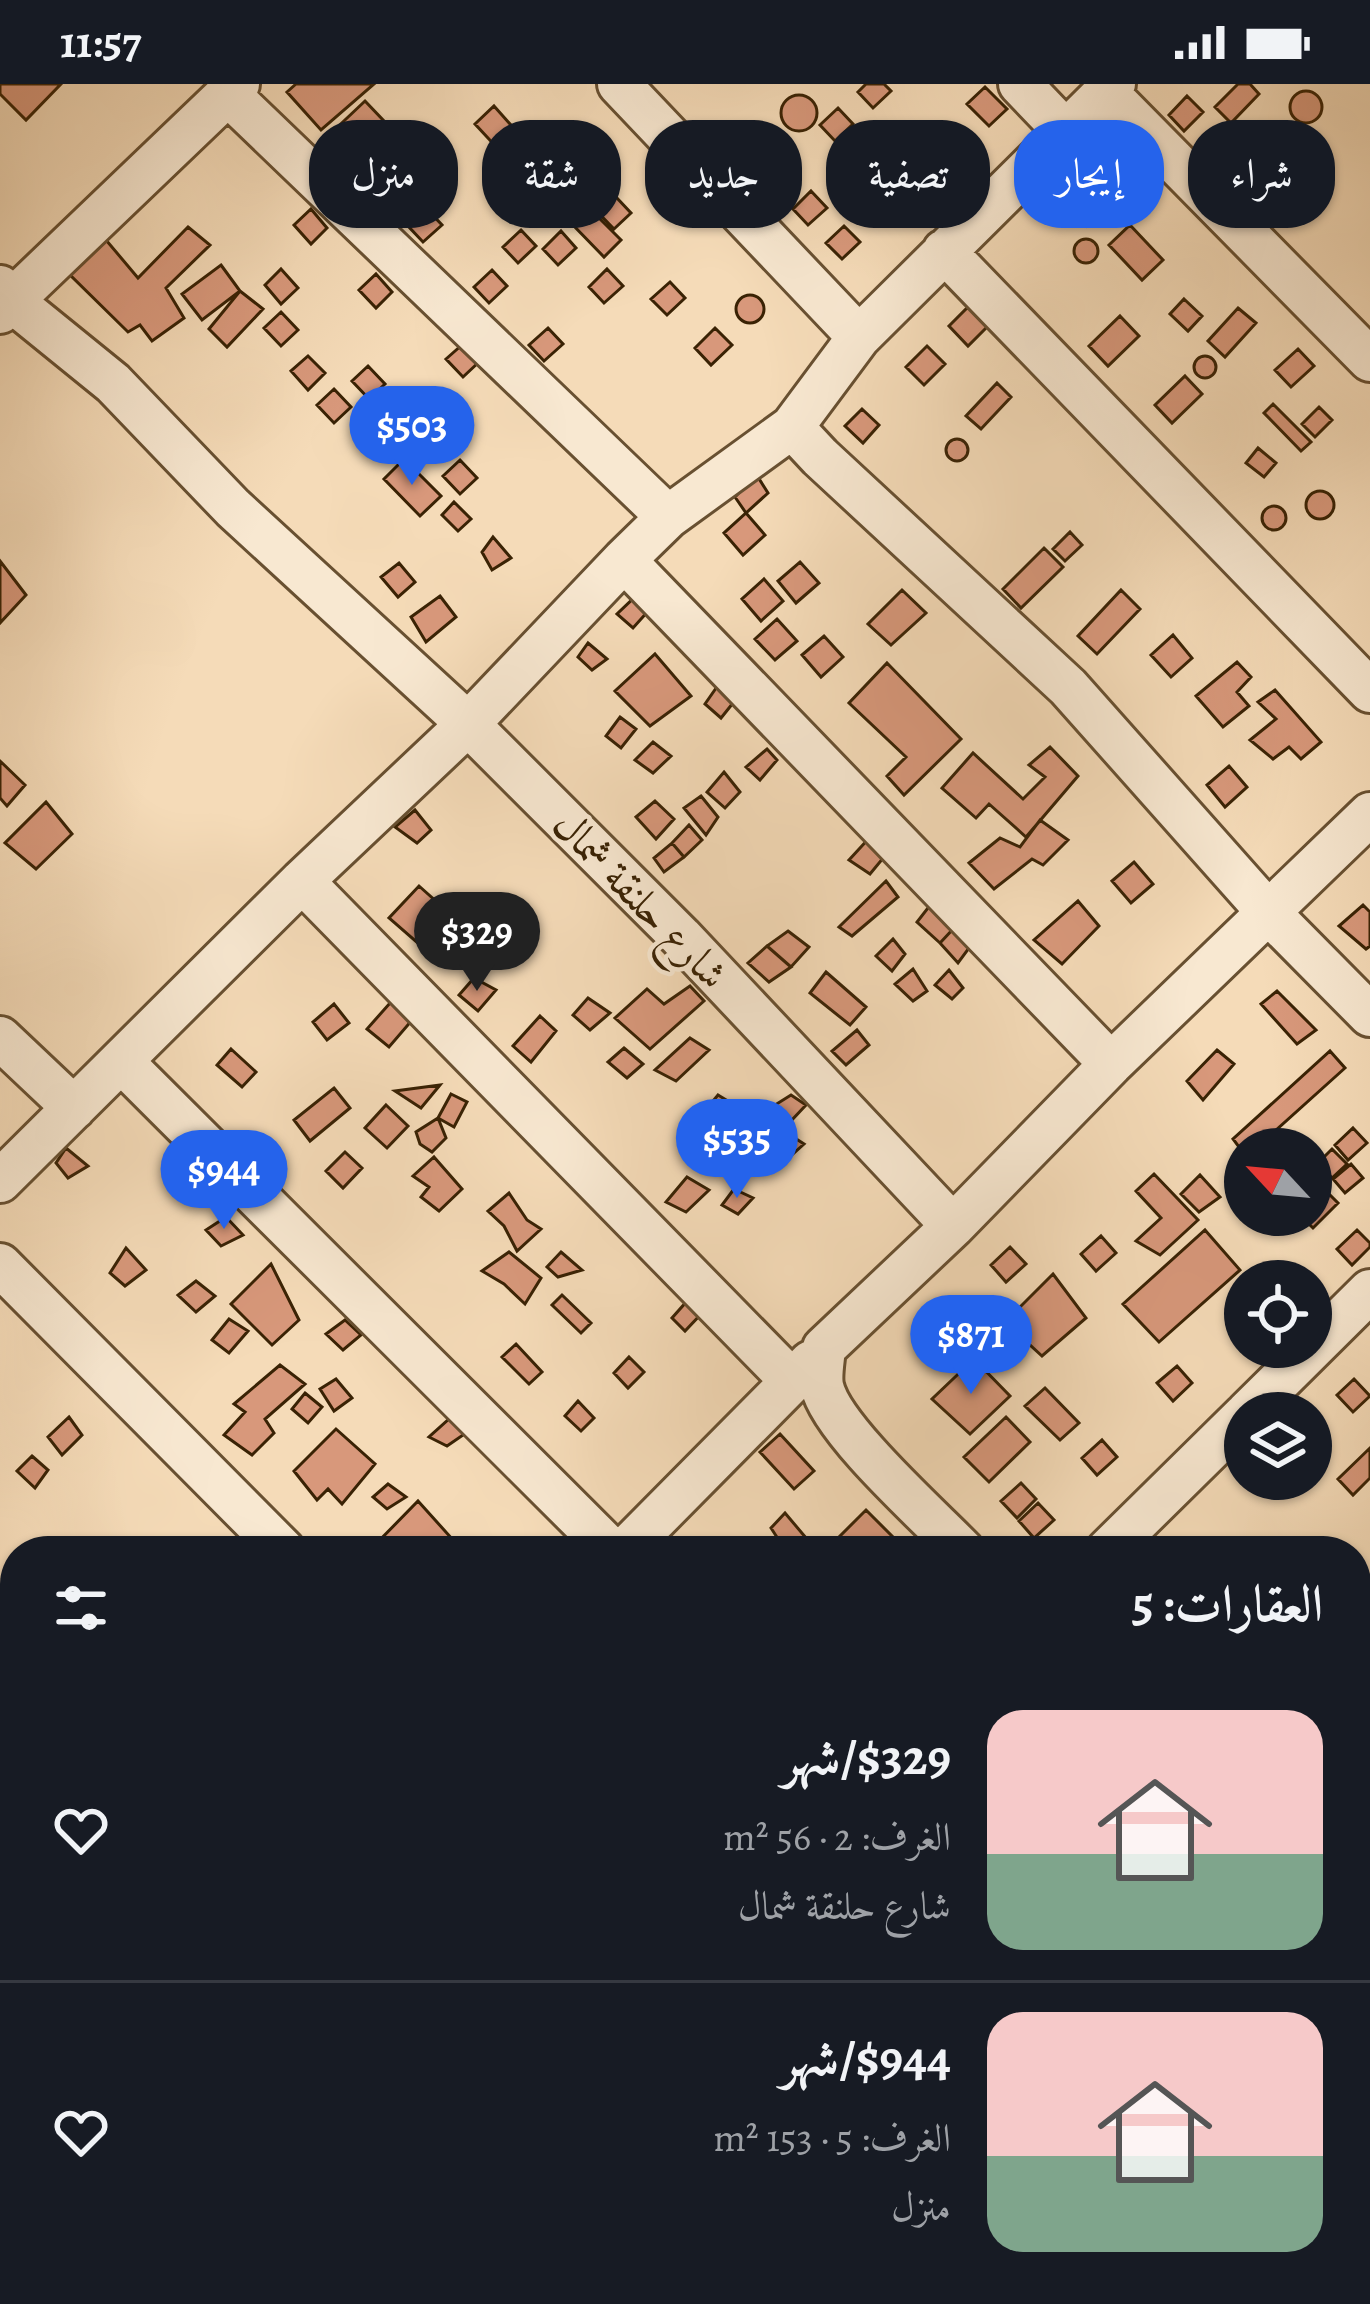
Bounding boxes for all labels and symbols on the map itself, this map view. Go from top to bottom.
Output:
pin: $503 [341,386,483,488]
street label: شارع حلنقة شمال [536,797,741,1006]
pin: $329 [406,892,548,994]
pin: $535 [666,1099,808,1201]
north arrow [1224,1128,1332,1236]
pin: $944 [153,1130,295,1232]
pin: $871 [900,1295,1042,1397]

